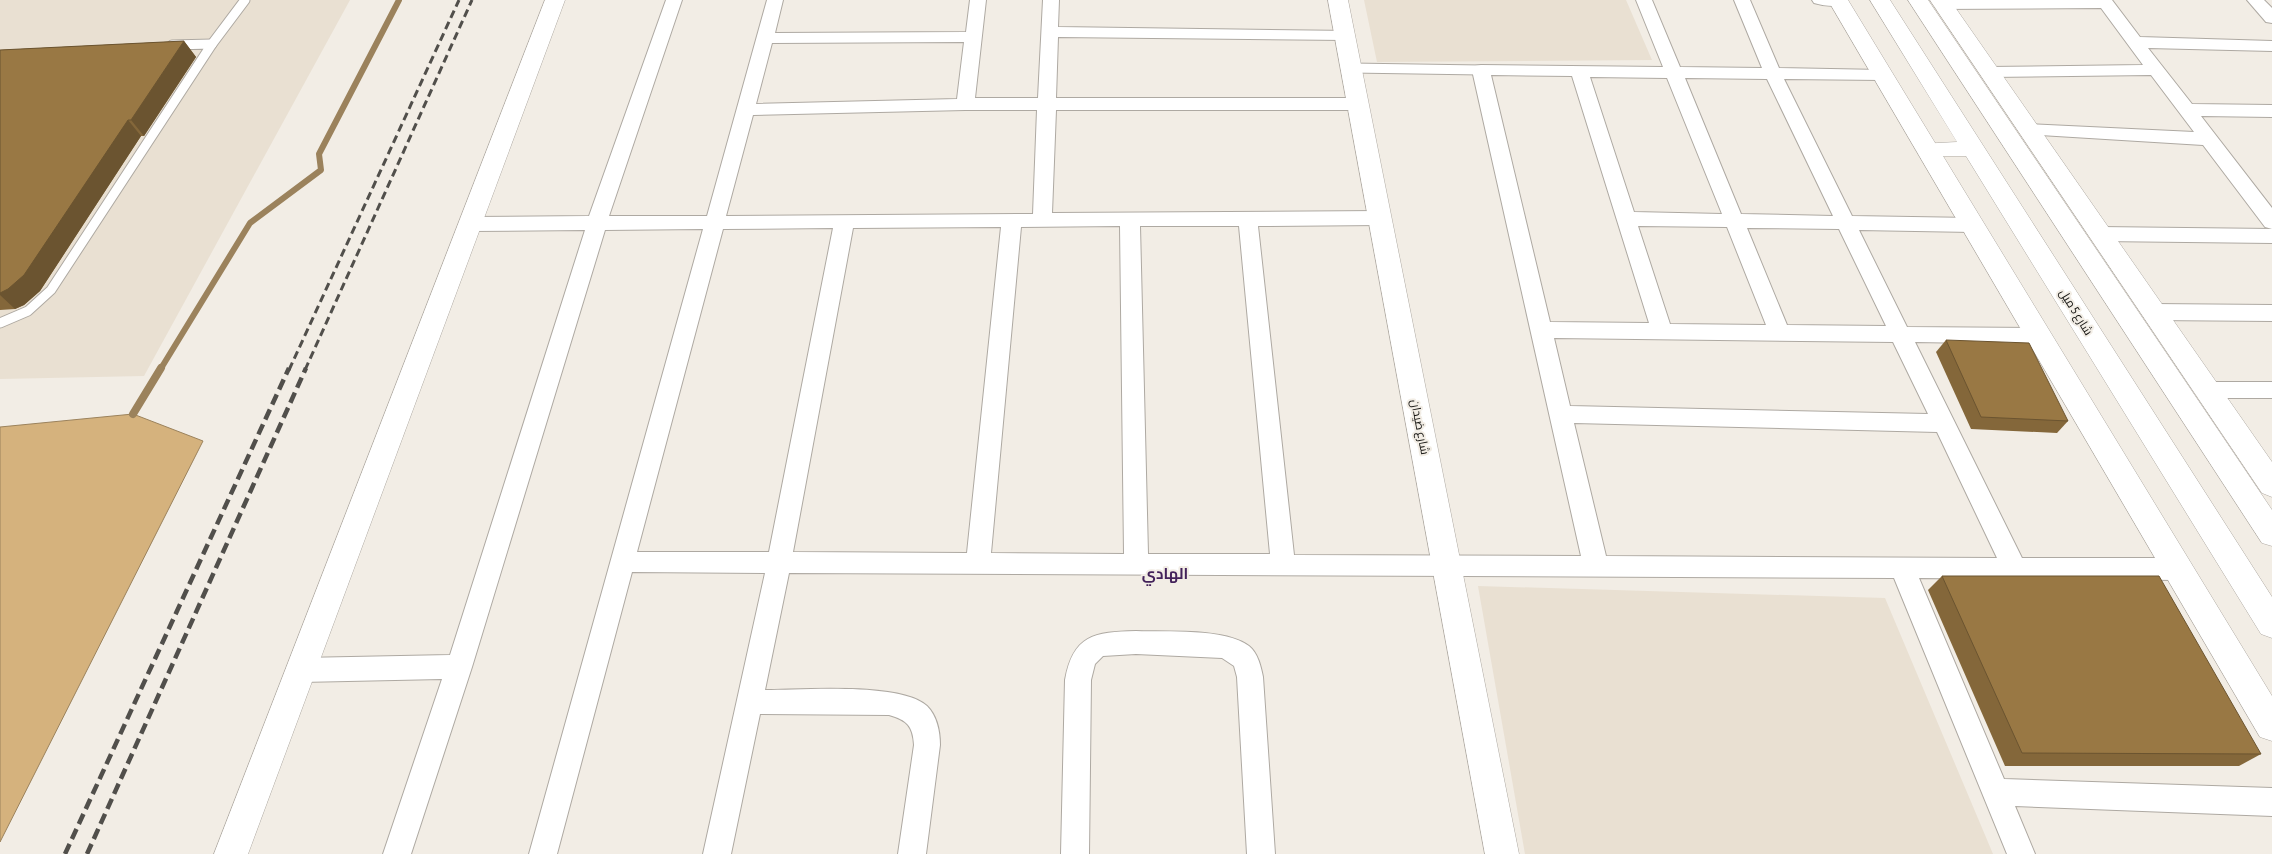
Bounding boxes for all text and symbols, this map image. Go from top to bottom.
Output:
street label: شارع 5 ميل [2055,286,2096,338]
street label: شارع ضيدان [1407,398,1432,456]
district label: الهادي [1142,565,1188,586]

